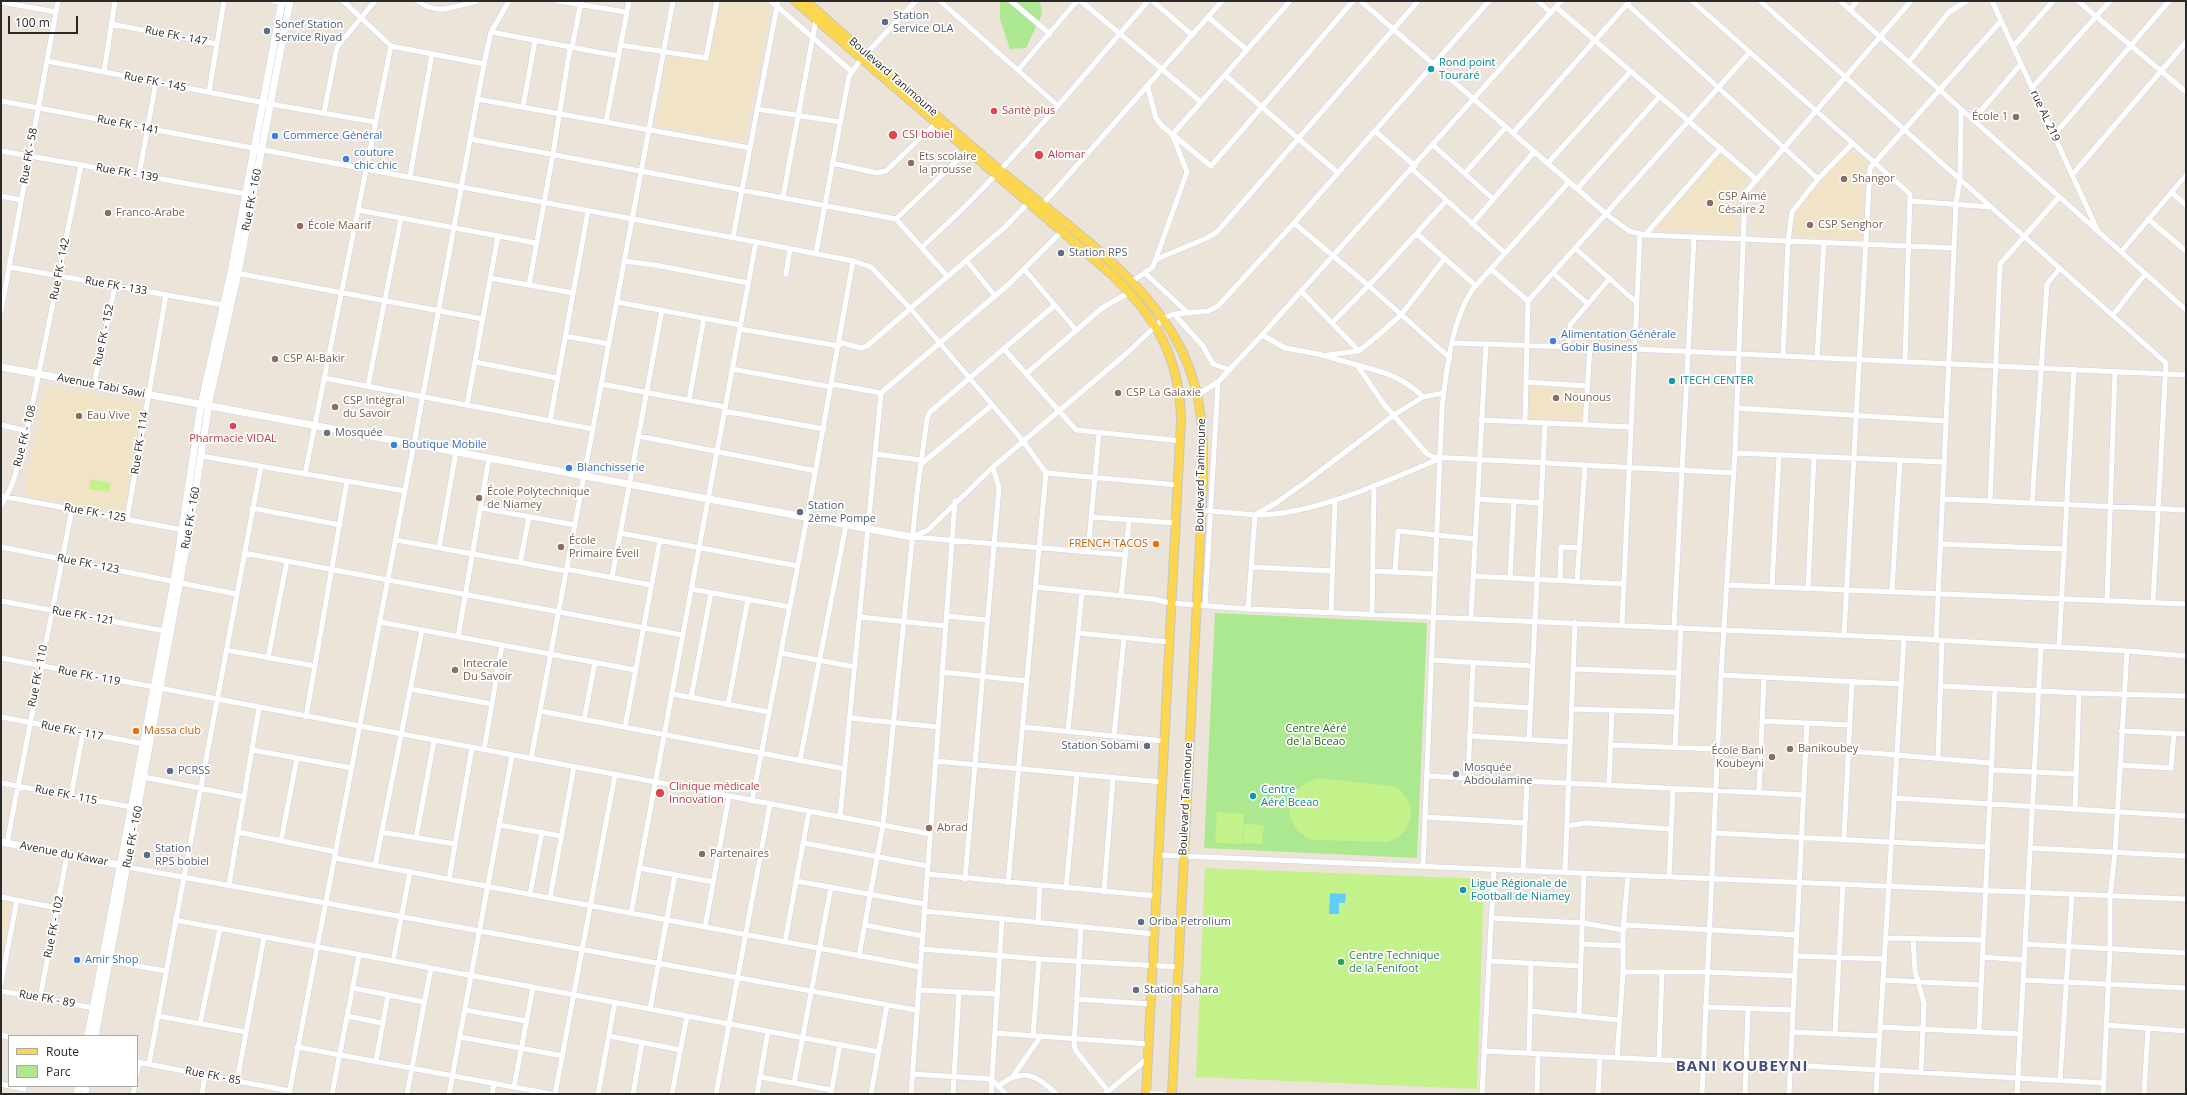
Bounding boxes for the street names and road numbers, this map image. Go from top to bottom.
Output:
street label: Rue FK - 147 [144,24,208,48]
street label: Boulevard Tanimoune [846,35,940,119]
street label: Rue FK - 145 [123,70,187,94]
street label: rue AL 219 [2027,88,2063,144]
street label: Rue FK - 141 [96,113,160,137]
street label: Rue FK - 58 [18,127,40,185]
street label: Rue FK - 139 [95,161,159,185]
street label: Rue FK - 160 [240,168,264,232]
street label: Rue FK - 142 [48,237,72,301]
street label: Rue FK - 133 [84,274,148,298]
street label: Rue FK - 152 [91,303,117,367]
street label: Avenue Tabi Sawi [56,371,146,401]
street label: Rue FK - 108 [11,404,39,468]
street label: Rue FK - 114 [129,411,151,475]
street label: Boulevard Tanimoune [1193,418,1209,532]
street label: Rue FK - 160 [179,486,203,550]
street label: Rue FK - 125 [63,501,127,525]
street label: Rue FK - 123 [56,552,120,576]
street label: Rue FK - 121 [51,604,115,628]
street label: Rue FK - 110 [26,644,50,708]
street label: Rue FK - 119 [57,664,121,688]
street label: Rue FK - 117 [40,719,104,743]
street label: Boulevard Tanimoune [1176,742,1196,856]
street label: Rue FK - 115 [34,783,98,807]
street label: Rue FK - 160 [121,805,145,869]
street label: Avenue du Kawar [19,839,109,869]
street label: Rue FK - 102 [42,895,66,959]
street label: Rue FK - 89 [18,988,76,1010]
street label: Rue FK - 85 [184,1064,242,1088]

